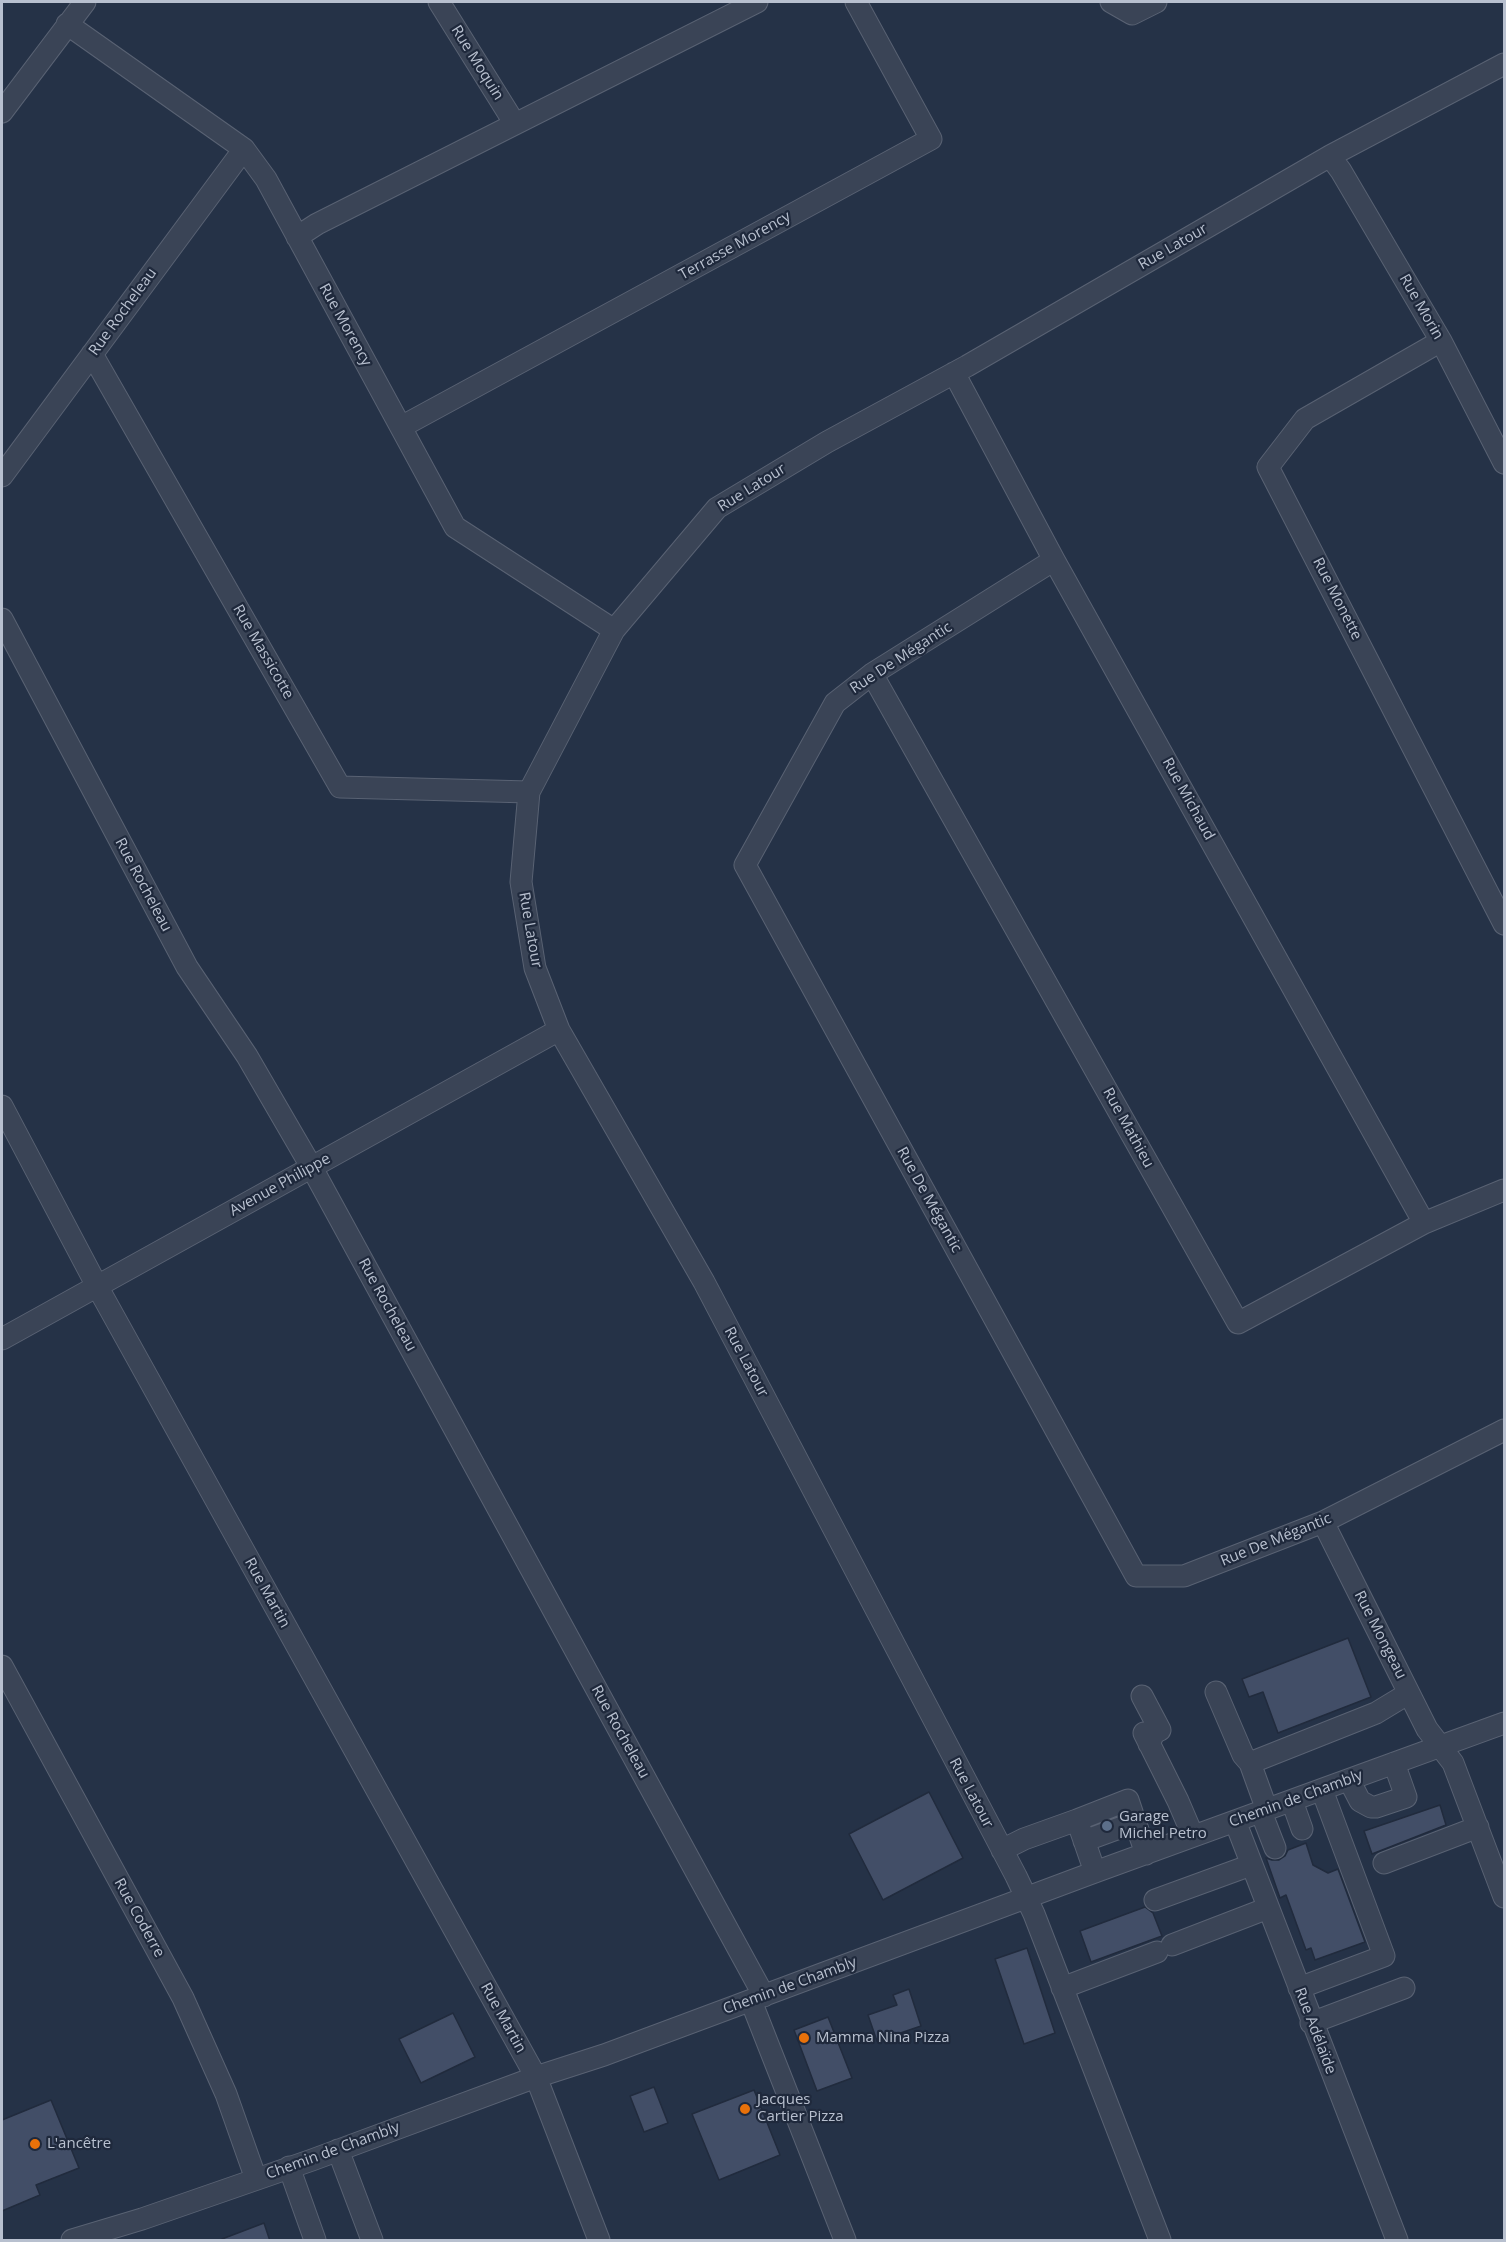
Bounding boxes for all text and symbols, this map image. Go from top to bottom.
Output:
street label: Rue Moquin [447,22,507,104]
street label: Terrasse Morency [676,208,794,284]
street label: Rue Latour [1135,220,1211,274]
street label: Rue Rocheleau [85,265,161,359]
street label: Rue Morin [1395,271,1447,343]
street label: Rue Morency [315,281,375,369]
street label: Rue Latour [715,460,789,516]
street label: Rue Monette [1309,555,1365,643]
street label: Rue Massicotte [229,602,297,702]
street label: Rue De Mégantic [847,618,955,698]
street label: Rue Michaud [1158,755,1218,843]
street label: Rue Rocheleau [111,835,175,935]
street label: Rue Latour [514,891,546,969]
street label: Rue Mathieu [1099,1085,1157,1171]
street label: Rue De Mégantic [893,1144,965,1256]
street label: Avenue Philippe [226,1150,334,1220]
street label: Rue Rocheleau [354,1255,420,1355]
street label: Rue Latour [720,1324,772,1400]
street label: Rue De Mégantic [1218,1510,1334,1570]
street label: Rue Martin [240,1555,294,1631]
street label: Rue Mongeau [1350,1588,1410,1682]
street label: Rue Rocheleau [587,1682,653,1782]
street label: Rue Latour [945,1755,997,1831]
street label: Chemin de Chambly [1227,1766,1365,1832]
place label: Garage Michel Petro [1119,1808,1207,1843]
marker: Garage Michel Petro [1100,1819,1114,1833]
street label: Rue Coderre [110,1875,168,1961]
street label: Chemin de Chambly [721,1953,859,2019]
street label: Rue Martin [476,1980,530,2056]
street label: Rue Adélaïde [1290,1985,1340,2077]
place label: Mamma Nina Pizza [816,2029,950,2047]
marker: Mamma Nina Pizza [797,2031,811,2045]
place label: Jacques Cartier Pizza [757,2091,844,2126]
marker: Jacques Cartier Pizza [738,2102,752,2116]
street label: Chemin de Chambly [264,2118,402,2184]
place label: L'ancêtre [47,2135,111,2153]
marker: L'ancêtre [28,2137,42,2151]

